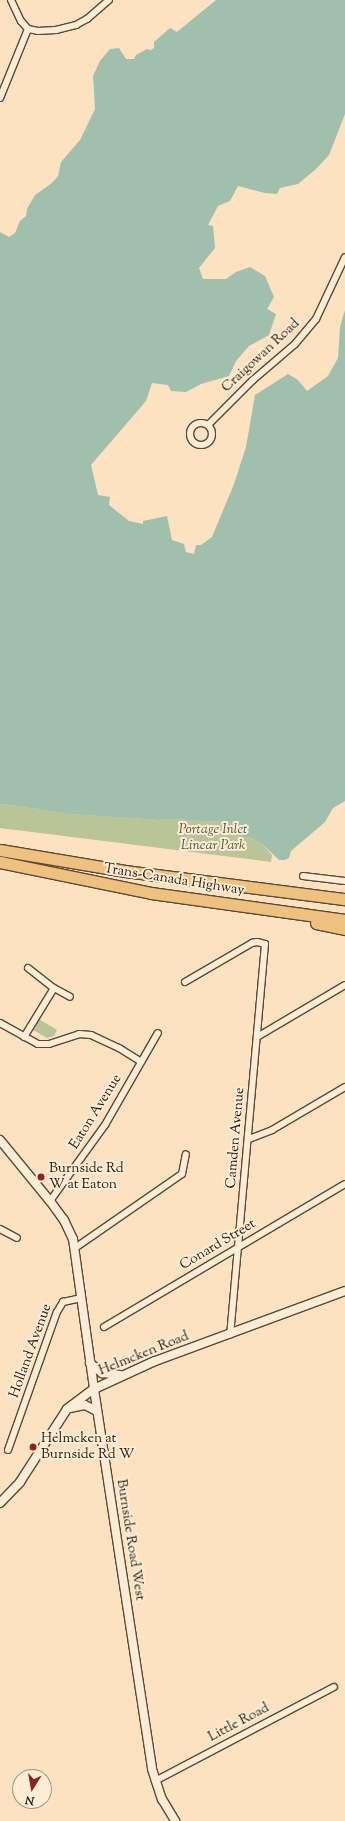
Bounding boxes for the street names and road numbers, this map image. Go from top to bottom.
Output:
street label: Craigowan Road [219,316,303,396]
street label: Trans-Canada Highway [103,861,245,899]
street label: Eaton Avenue [66,1071,126,1153]
street label: Camden Avenue [223,1087,249,1189]
street label: Conard Street [177,1216,259,1274]
street label: Holland Avenue [6,1302,56,1400]
street label: Helmcken Road [96,1328,192,1380]
street label: Burnside Road West [112,1478,148,1602]
street label: Little Road [206,1700,272,1746]

